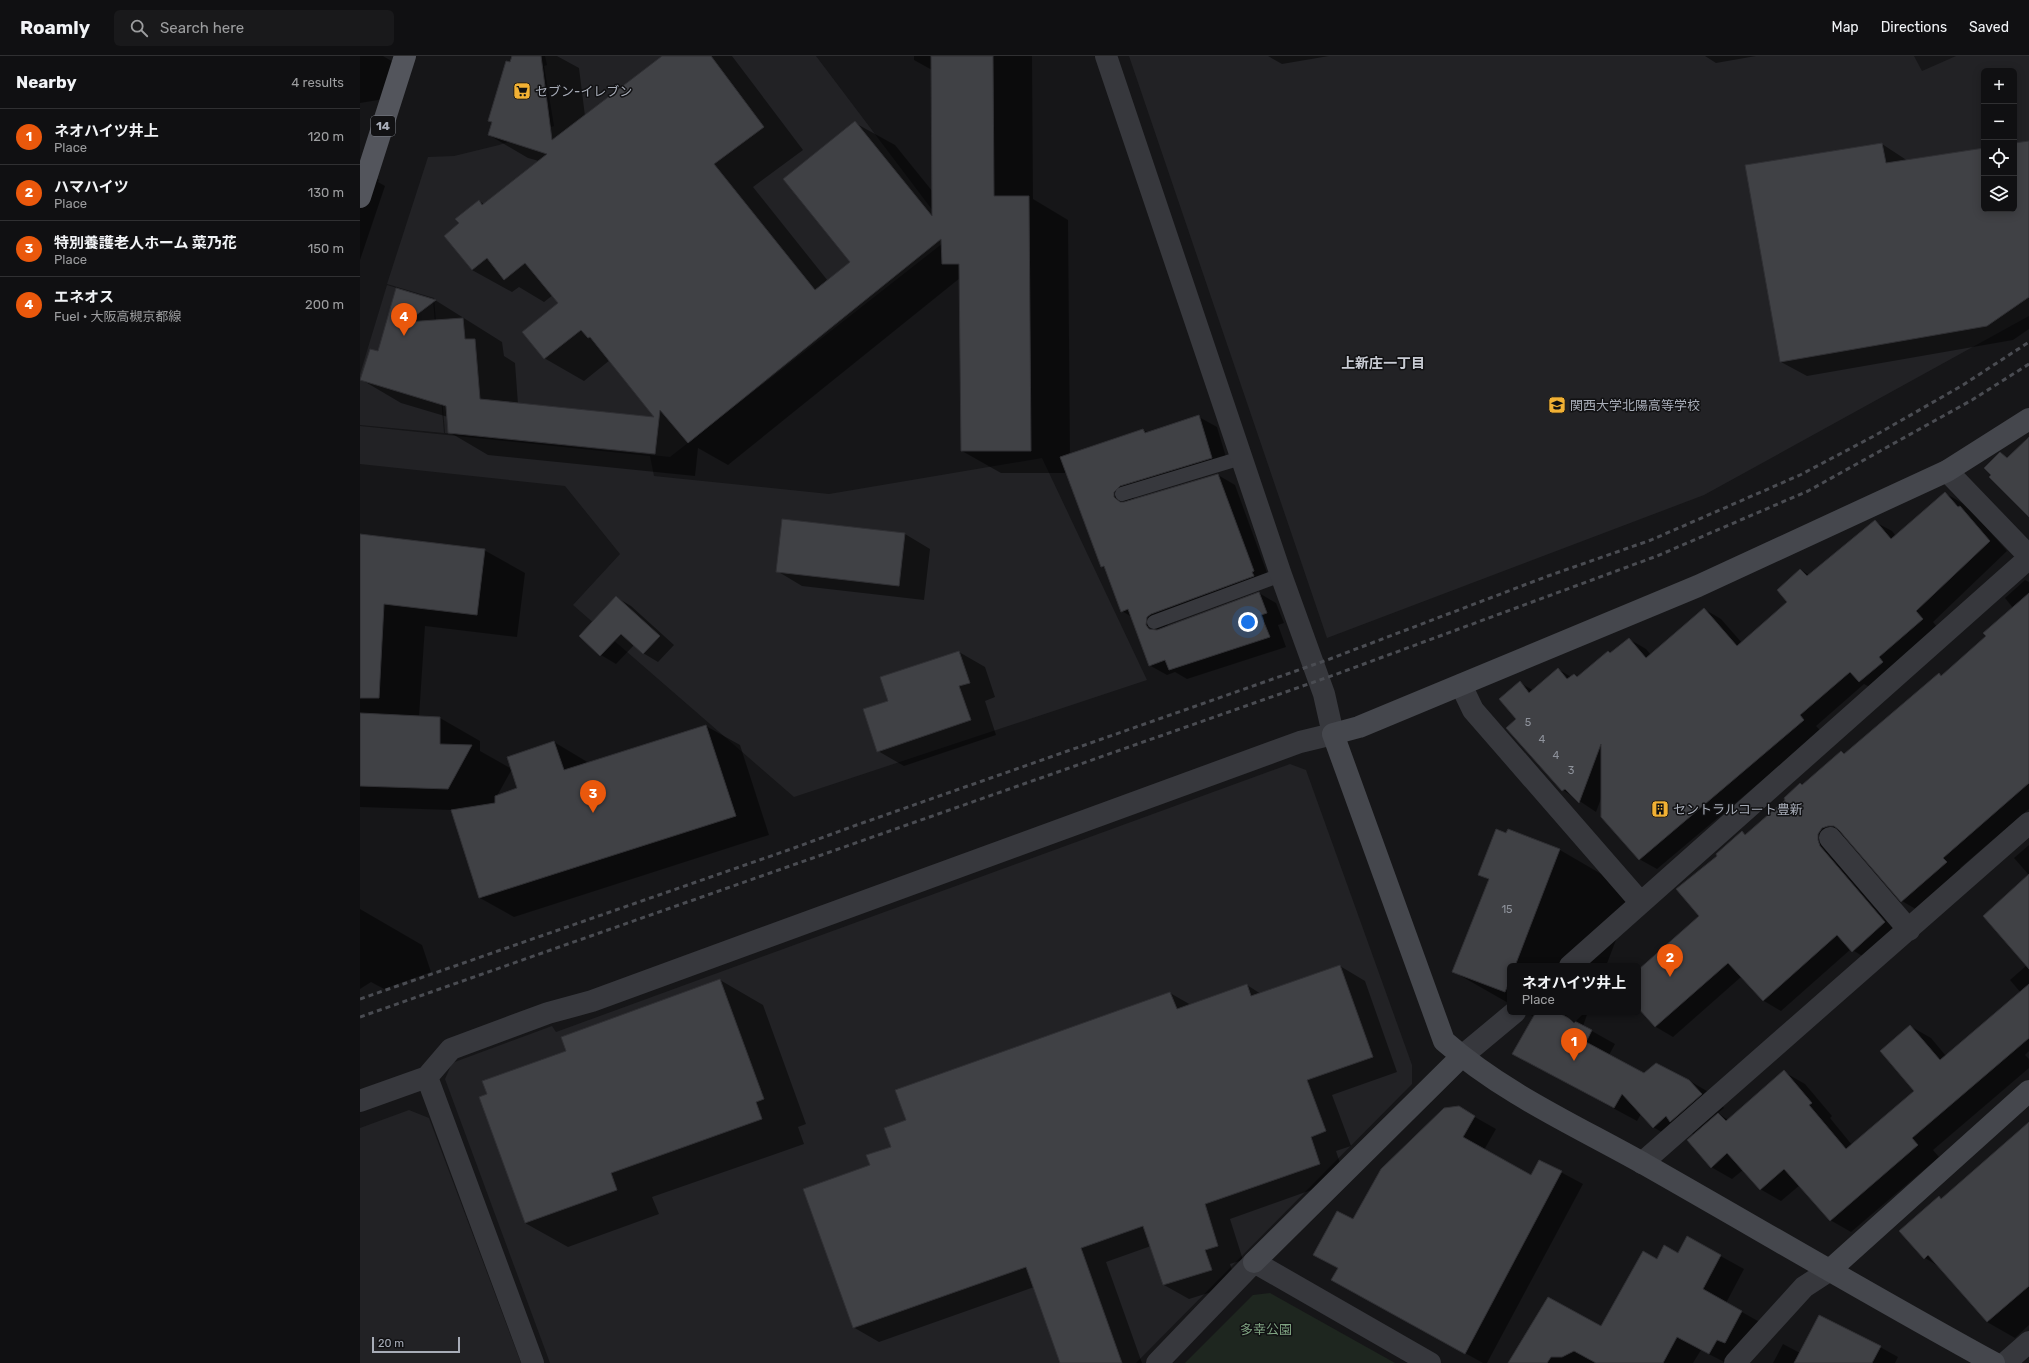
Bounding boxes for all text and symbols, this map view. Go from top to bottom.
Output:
search box [114,10,394,46]
text: Roamly [20,16,90,39]
icon: search [128,17,150,39]
text: Search here [160,19,244,37]
text: Map [1832,19,1859,36]
text: Directions [1881,19,1947,36]
text: Saved [1969,19,2009,36]
map controls [1981,68,2017,212]
button: + [1981,68,2017,104]
text: Nearby [16,72,77,92]
text: 4 results [291,75,344,90]
supermarket icon: セブン-イレブン [512,81,532,101]
place label: セブン-イレブン [535,84,632,99]
button: − [1981,104,2017,140]
road number: 14 [371,116,395,136]
text: ネオハイツ井上 [54,122,159,140]
text: 1 [26,129,32,144]
text: 120 m [308,129,344,144]
text: Place [54,140,87,155]
button: locate [1981,140,2017,176]
button: layers [1981,176,2017,212]
text: ハマハイツ [54,178,129,196]
text: 2 [25,185,33,200]
text: 130 m [308,185,344,200]
text: Place [54,196,87,211]
text: 特別養護老人ホーム 菜乃花 [54,234,237,252]
text: 3 [25,241,33,256]
text: 150 m [308,241,344,256]
text: Place [54,252,87,267]
text: エネオス [54,288,114,306]
text: 4 [25,297,33,312]
text: 200 m [305,297,344,312]
pin: 4 [391,303,417,336]
text: Fuel · 大阪高槻京都線 [54,309,181,324]
district label: 上新庄一丁目 [1341,355,1425,372]
school or university icon: 関西大学北陽高等学校 [1547,395,1567,415]
place label: 関西大学北陽高等学校 [1570,398,1700,413]
your location [1238,612,1258,632]
house number: 5 [1525,716,1532,729]
house number: 4 [1539,733,1546,746]
house number: 4 [1553,749,1560,762]
house number: 3 [1568,764,1575,777]
pin: 3 [580,780,606,813]
building icon: セントラルコート豊新 [1650,799,1670,819]
place label: セントラルコート豊新 [1673,802,1803,817]
house number: 15 [1501,903,1513,916]
pin: 2 [1657,944,1683,977]
popup [1507,963,1641,1015]
text: ネオハイツ井上 [1522,974,1626,992]
text: Place [1522,992,1555,1007]
pin: 1 [1561,1028,1587,1061]
park label: 多幸公園 [1240,1322,1292,1337]
scale bar [372,1335,460,1354]
text: 20 m [378,1337,404,1350]

